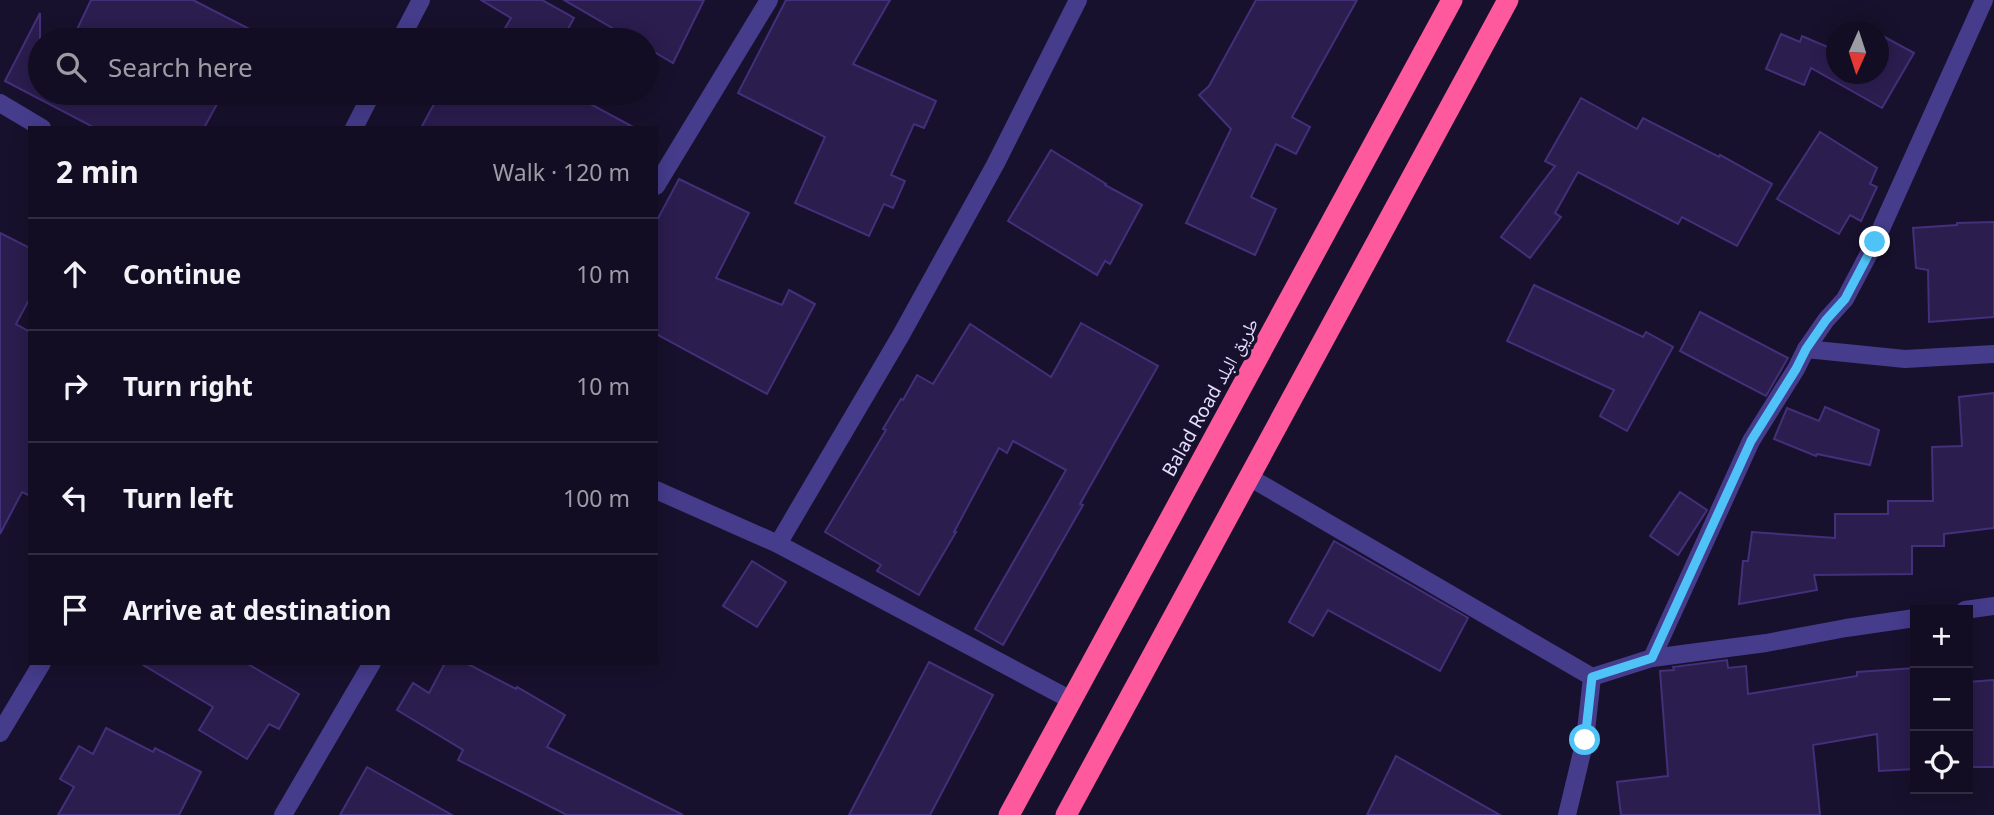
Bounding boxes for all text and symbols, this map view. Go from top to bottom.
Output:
north arrow [1826,21,1889,84]
search box [28,28,658,105]
icon: search [52,48,90,86]
text: Search here [108,49,253,85]
text: 2 min [56,151,139,192]
text: Walk · 120 m [493,156,630,188]
route end [1859,226,1890,257]
icon: ahead [56,255,94,293]
text: Continue [123,256,241,292]
text: 10 m [576,258,630,290]
street label: Balad Road طريق البلد [1156,313,1264,481]
icon: right [56,367,94,405]
text: Turn right [123,368,253,404]
text: 10 m [576,370,630,402]
icon: left [56,479,94,517]
text: Turn left [123,480,234,516]
text: 100 m [563,482,630,514]
icon: arrive [56,591,94,629]
text: Arrive at destination [123,592,392,628]
map controls [1910,605,1973,794]
button: + [1910,605,1973,668]
button: − [1910,668,1973,731]
route start [1569,724,1600,755]
button: locate [1910,731,1973,794]

